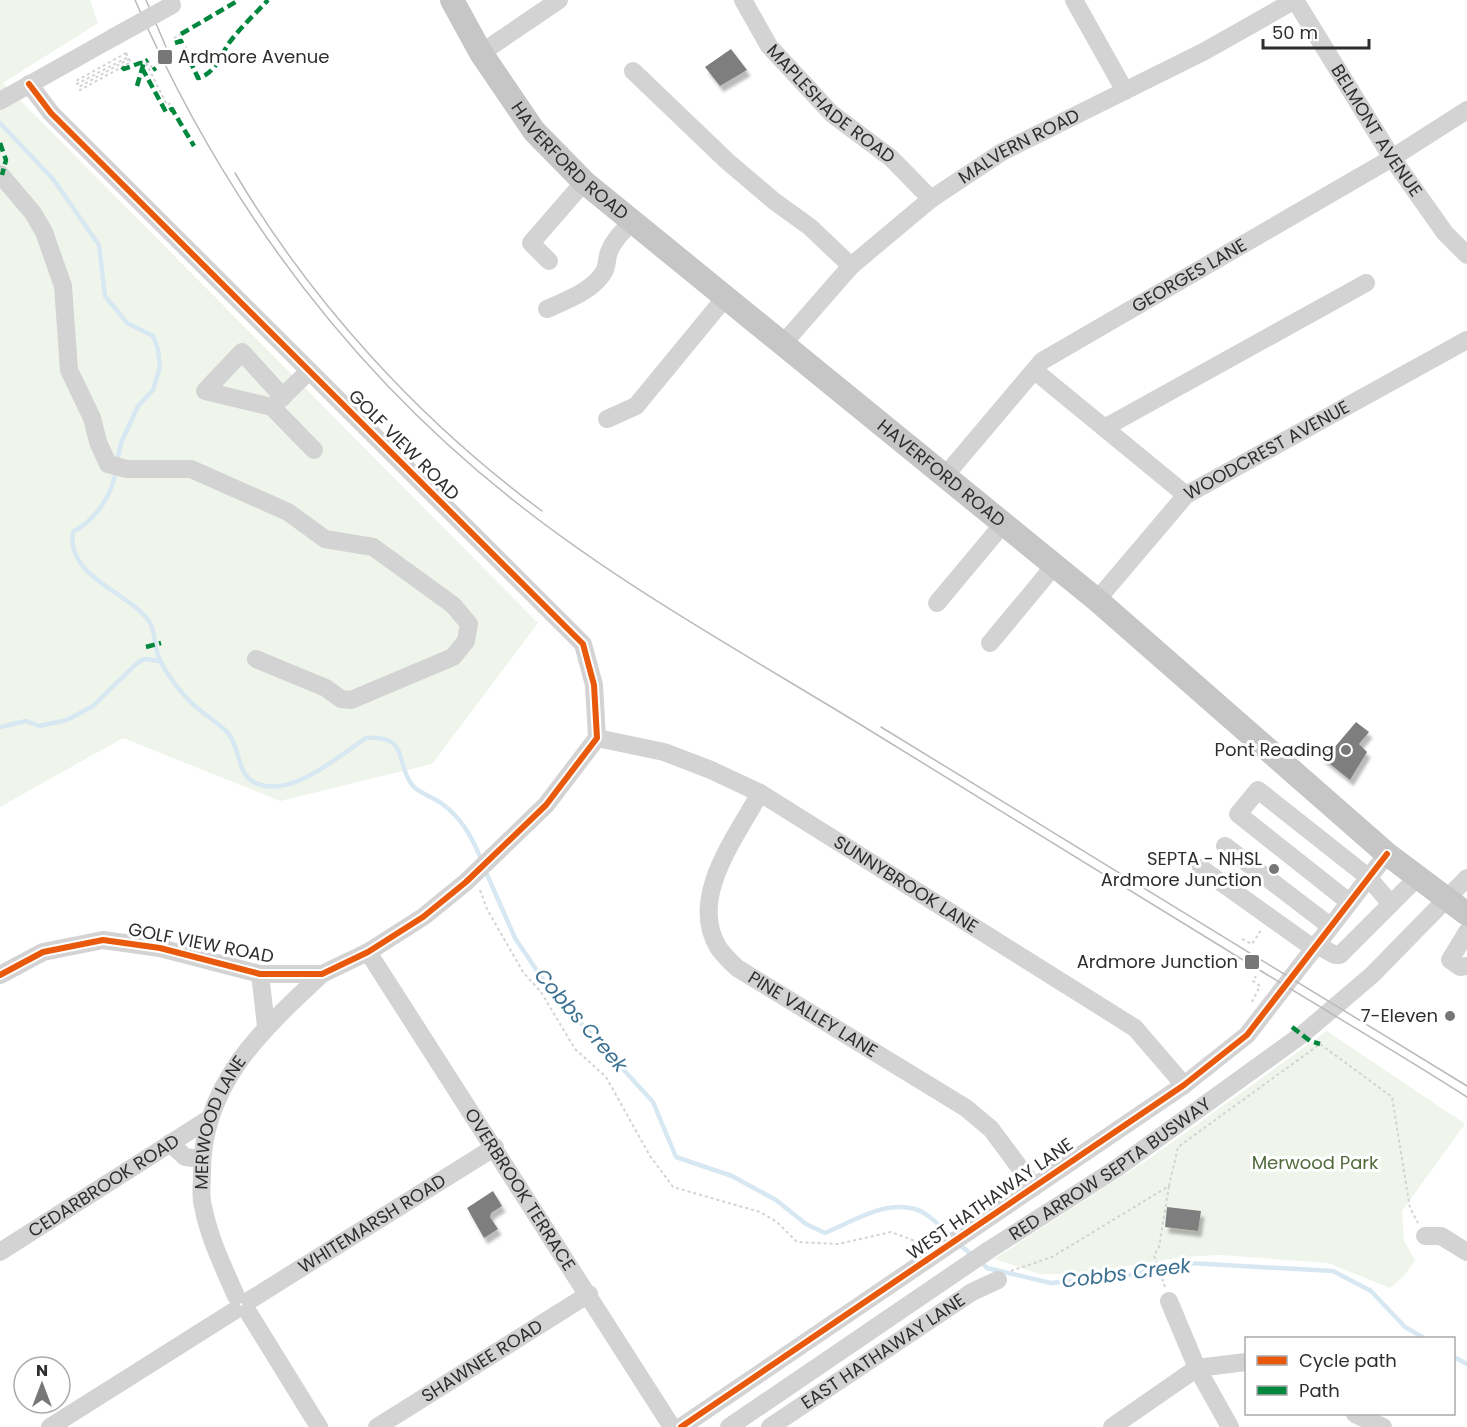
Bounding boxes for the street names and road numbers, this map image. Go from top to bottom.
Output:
street label: MAPLESHADE ROAD [761,38,901,169]
street label: BELMONT AVENUE [1325,59,1429,202]
street label: HAVERFORD ROAD [505,96,634,226]
street label: MALVERN ROAD [953,102,1084,190]
street label: GEORGES LANE [1127,232,1251,318]
street label: GOLF VIEW ROAD [343,383,466,506]
street label: WOODCREST AVENUE [1179,394,1354,506]
street label: HAVERFORD ROAD [872,413,1011,533]
street label: SUNNYBROOK LANE [829,829,983,939]
street label: GOLF VIEW ROAD [126,916,276,969]
street label: PINE VALLEY LANE [744,965,883,1063]
street label: MERWOOD LANE [188,1050,252,1190]
street label: RED ARROW SEPTA BUSWAY [1004,1091,1216,1246]
street label: OVERBROOK TERRACE [459,1103,582,1275]
street label: CEDARBROOK ROAD [23,1128,184,1243]
street label: WEST HATHAWAY LANE [902,1132,1078,1266]
street label: WHITEMARSH ROAD [293,1168,451,1279]
street label: EAST HATHAWAY LANE [796,1287,970,1415]
street label: SHAWNEE ROAD [416,1313,547,1408]

